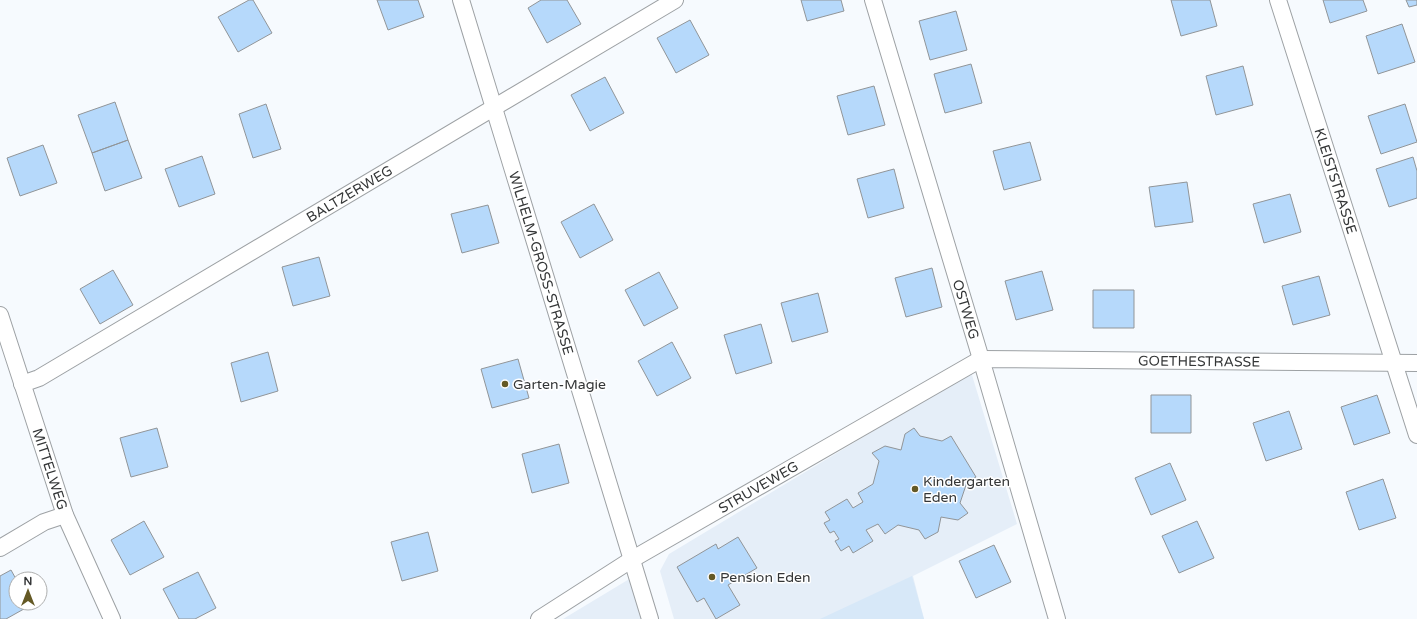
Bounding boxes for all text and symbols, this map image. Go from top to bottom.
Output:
street label: KLEISTSTRASSE [1311,126,1361,236]
street label: BALTZERWEG [303,161,395,226]
street label: WILHELM-GROSS-STRASSE [505,169,577,357]
street label: OSTWEG [949,277,983,341]
street label: GOETHESTRASSE [1138,352,1260,370]
place label: Garten-Magie [513,376,606,393]
marker: Garten-Magie [500,379,510,389]
street label: MITTELWEG [29,426,71,512]
street label: STRUVEWEG [715,457,801,517]
place label: Kindergarten Eden [923,473,1010,506]
marker: Kindergarten Eden [910,484,920,494]
place label: Pension Eden [720,569,811,586]
north arrow [8,571,48,611]
marker: Pension Eden [707,572,717,582]
text: N [24,575,32,588]

